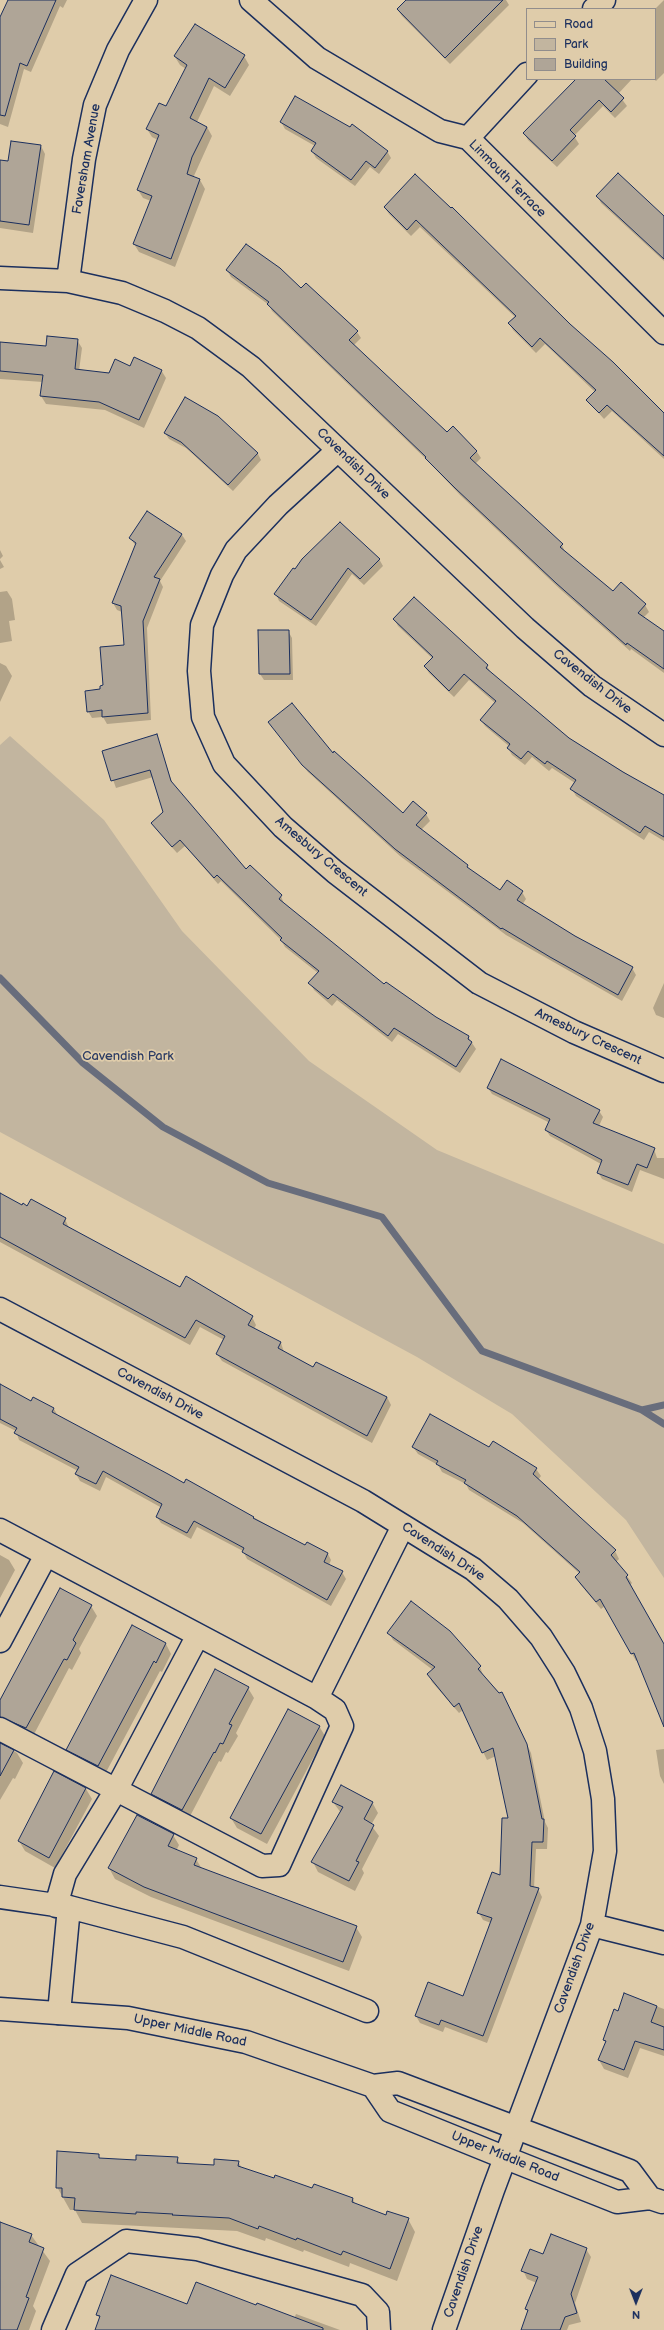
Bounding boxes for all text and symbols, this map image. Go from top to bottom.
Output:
legend [526,8,656,80]
text: Road [564,17,593,32]
text: Park [564,37,588,52]
text: Building [564,57,608,72]
street label: Faversham Avenue [70,102,104,216]
street label: Linmouth Terrace [465,137,549,221]
street label: Cavendish Drive [313,425,393,503]
street label: Cavendish Drive [549,646,635,718]
street label: Amesbury Crescent [272,814,370,900]
street label: Amesbury Crescent [532,1005,644,1069]
park label: Cavendish Park [82,1049,174,1065]
street label: Cavendish Drive [114,1365,206,1423]
street label: Cavendish Drive [399,1519,487,1585]
street label: Cavendish Drive [551,1920,599,2016]
street label: Upper Middle Road [132,2011,248,2051]
street label: Upper Middle Road [449,2128,561,2186]
street label: Cavendish Drive [441,2224,487,2320]
north arrow [616,2282,656,2322]
text: N [632,2308,640,2321]

